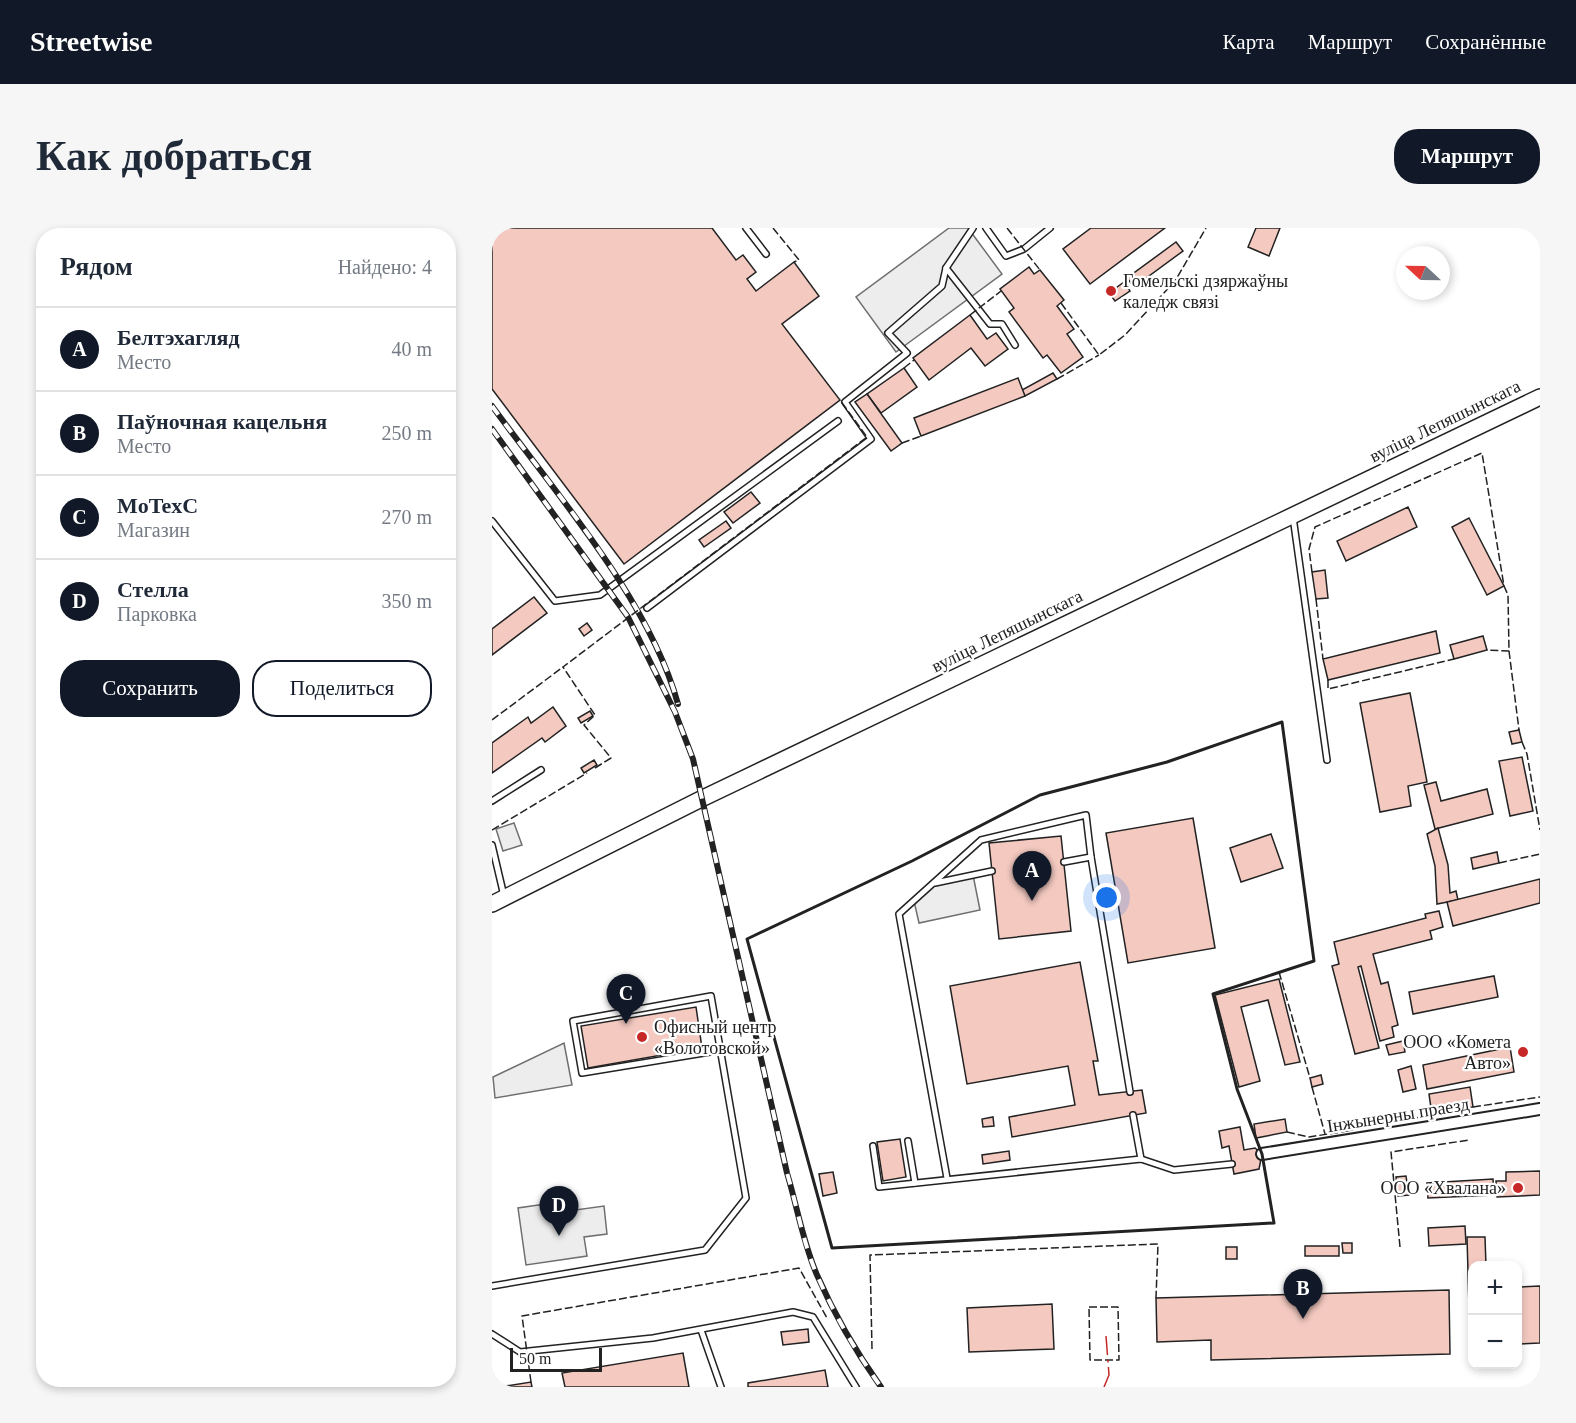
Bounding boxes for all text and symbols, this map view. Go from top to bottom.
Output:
text: Streetwise [30,26,152,57]
text: Карта [1223,30,1275,54]
text: Маршрут [1308,30,1392,54]
text: Сохранённые [1425,30,1546,54]
button: Маршрут [1394,129,1540,184]
text: Как добраться [36,133,312,179]
north arrow [1396,246,1450,300]
text: Рядом [60,252,133,281]
text: Найдено: 4 [338,256,432,278]
place label: Гомельскі дзяржаўны каледж связі [1123,271,1288,312]
marker: Гомельскі дзяржаўны каледж связі [1104,284,1118,298]
text: Белтэхагляд [117,325,240,350]
text: A [72,338,87,360]
text: 40 m [391,338,432,360]
text: Место [117,351,171,373]
street label: вуліца Лепяшынскага [1366,376,1524,466]
text: Паўночная кацельня [117,409,327,434]
text: B [73,422,86,444]
text: 250 m [381,422,432,444]
text: Место [117,435,171,457]
text: MoTexC [117,493,198,518]
text: C [72,506,87,528]
text: 270 m [381,506,432,528]
text: Магазин [117,519,190,541]
text: Стелла [117,577,189,602]
street label: вуліца Лепяшынскага [928,586,1086,676]
text: D [72,590,87,612]
text: 350 m [381,590,432,612]
text: Парковка [117,603,197,625]
button: Сохранить [60,660,240,717]
button: Поделиться [252,660,432,717]
pin: A [1012,852,1052,901]
your location [1092,883,1121,912]
pin: C [606,974,646,1024]
place label: Офисный центр «Волотовской» [654,1017,776,1058]
marker: Офисный центр «Волотовской» [635,1030,649,1044]
place label: ООО «Комета Авто» [1403,1032,1511,1073]
marker: ООО «Комета Авто» [1516,1045,1530,1059]
street label: Інжынерны праезд [1325,1094,1471,1136]
place label: ООО «Хвалана» [1381,1178,1506,1198]
marker: ООО «Хвалана» [1511,1181,1525,1195]
pin: D [540,1186,578,1236]
map controls [1468,1261,1522,1369]
button: + [1468,1261,1522,1315]
pin: B [1284,1270,1322,1319]
button: − [1468,1315,1522,1369]
scale bar [510,1345,602,1372]
text: 50 m [519,1350,551,1367]

